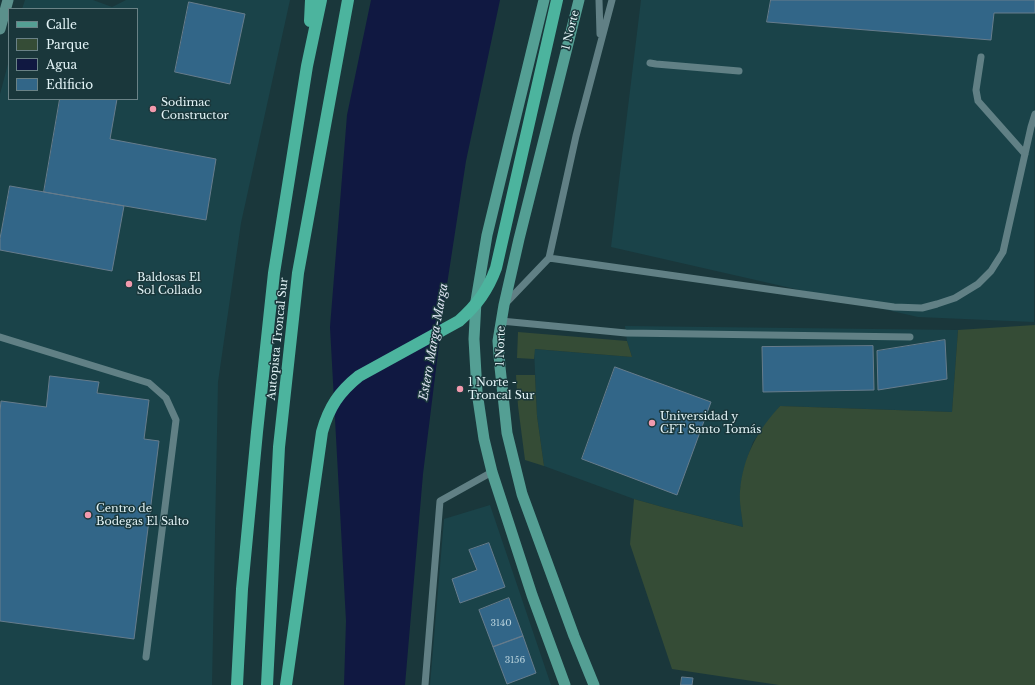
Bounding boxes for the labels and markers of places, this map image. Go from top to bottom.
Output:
place label: Sodimac Constructor [161,96,229,122]
marker: Sodimac Constructor [148,104,158,114]
place label: Baldosas El Sol Collado [137,271,202,297]
marker: Baldosas El Sol Collado [124,279,134,289]
place label: 1 Norte - Troncal Sur [468,376,534,402]
marker: 1 Norte - Troncal Sur [455,384,465,394]
place label: Universidad y CFT Santo Tomás [660,410,761,436]
marker: Universidad y CFT Santo Tomás [647,418,657,428]
place label: Centro de Bodegas El Salto [96,502,189,528]
marker: Centro de Bodegas El Salto [83,510,93,520]

